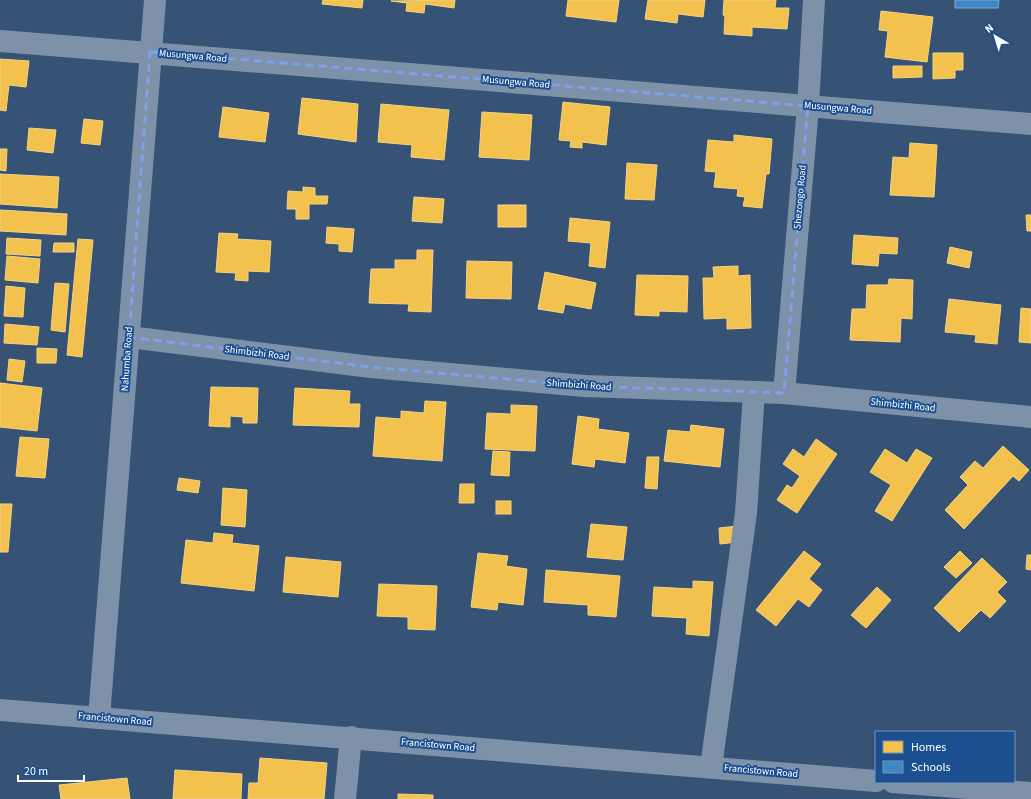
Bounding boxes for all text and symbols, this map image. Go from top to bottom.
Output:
north arrow [975,16,1015,56]
text: N [982,20,997,37]
street label: Musungwa Road [158,46,228,66]
street label: Musungwa Road [481,72,551,92]
street label: Musungwa Road [803,98,873,118]
street label: Shezongo Road [790,164,810,230]
street label: Nahumba Road [118,326,136,392]
street label: Shimbizhi Road [224,342,290,364]
street label: Shimbizhi Road [546,376,612,394]
street label: Shimbizhi Road [870,395,936,415]
street label: Francistown Road [77,709,153,729]
legend [875,731,1015,783]
street label: Francistown Road [400,735,476,755]
text: Homes [911,739,946,756]
scale bar [18,757,84,783]
text: Schools [911,759,951,776]
street label: Francistown Road [723,761,799,781]
text: 20 m [24,763,48,780]

